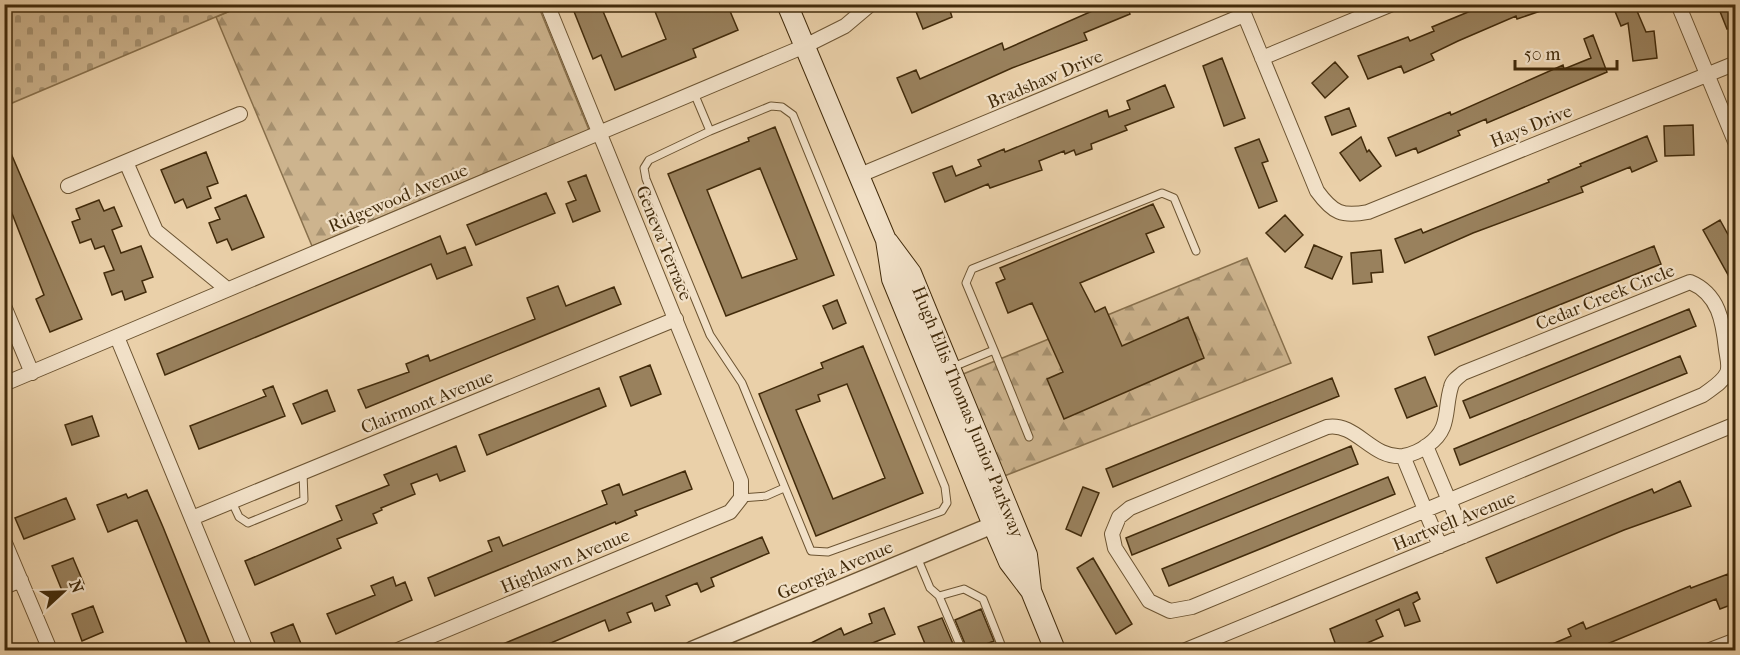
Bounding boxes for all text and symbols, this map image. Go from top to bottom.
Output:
scale bar [1515,33,1617,71]
text: 50 m [1524,44,1561,65]
street label: Bradshaw Drive [984,46,1106,113]
street label: Hays Drive [1487,101,1575,152]
street label: Ridgewood Avenue [325,160,471,237]
street label: Geneva Terrace [631,183,696,304]
street label: Cedar Creek Circle [1533,260,1678,335]
street label: Hugh Ellis Thomas Junior Parkway [907,283,1028,542]
street label: Clairmont Avenue [358,366,497,439]
street label: Hartwell Avenue [1390,487,1519,556]
street label: Highlawn Avenue [498,525,633,598]
street label: Georgia Avenue [774,537,896,604]
north arrow [33,562,93,622]
text: N [65,577,88,597]

